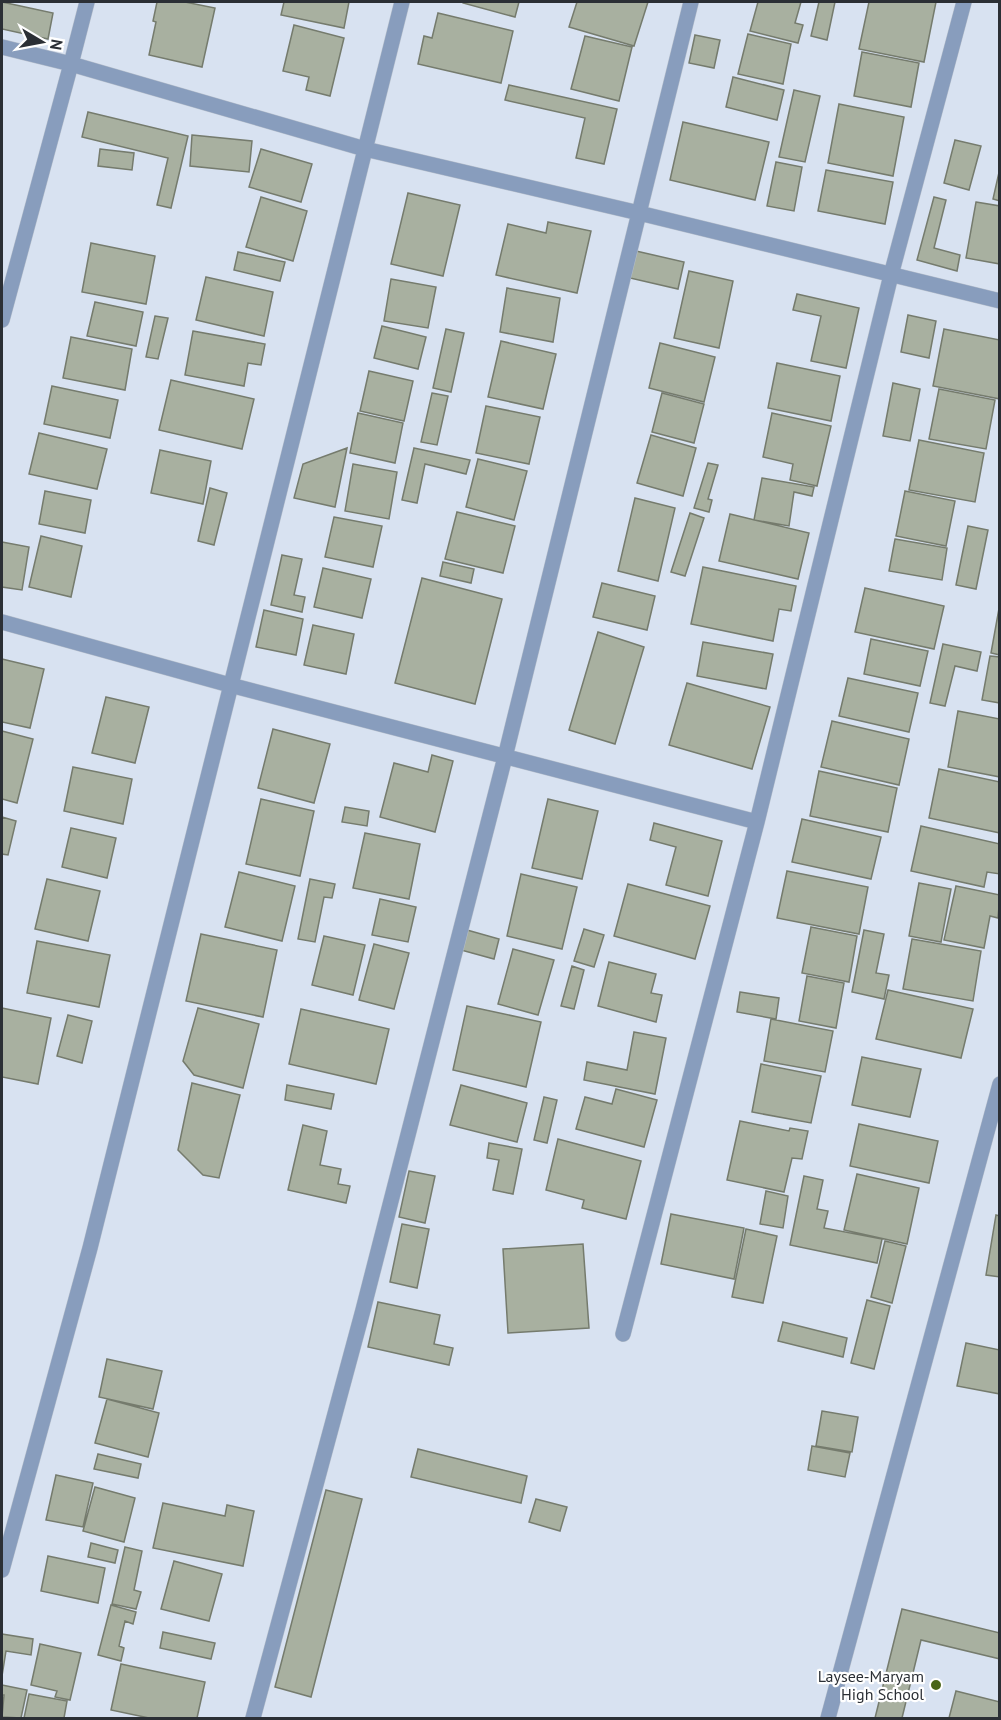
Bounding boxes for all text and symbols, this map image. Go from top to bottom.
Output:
north arrow [12,12,72,72]
text: N [46,38,68,52]
place label: Laysee-Maryam High School [818,1666,924,1704]
marker: Laysee-Maryam High School [929,1678,943,1692]

